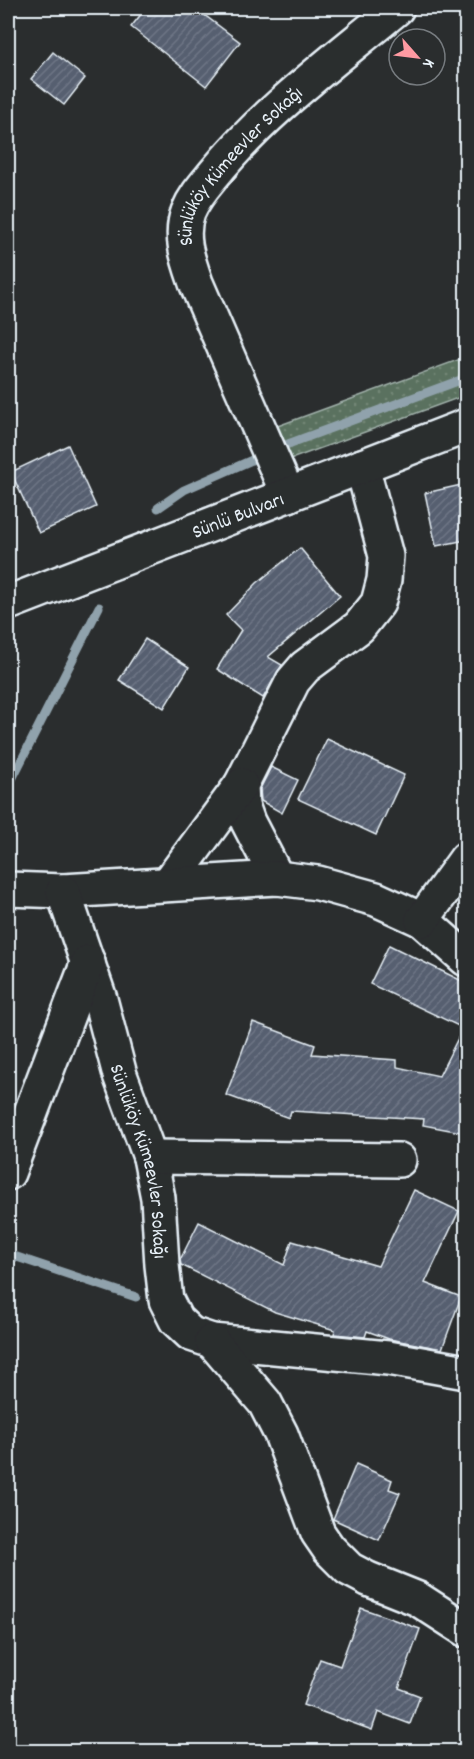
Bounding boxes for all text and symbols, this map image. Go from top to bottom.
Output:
north arrow [387,27,447,87]
text: K [416,54,440,72]
street label: Sünlüköy Kümeevler Sokağı [173,81,310,247]
street label: Sünlü Bulvarı [189,487,289,548]
street label: Sünlüköy Kümeevler Sokağı [101,1061,173,1260]

